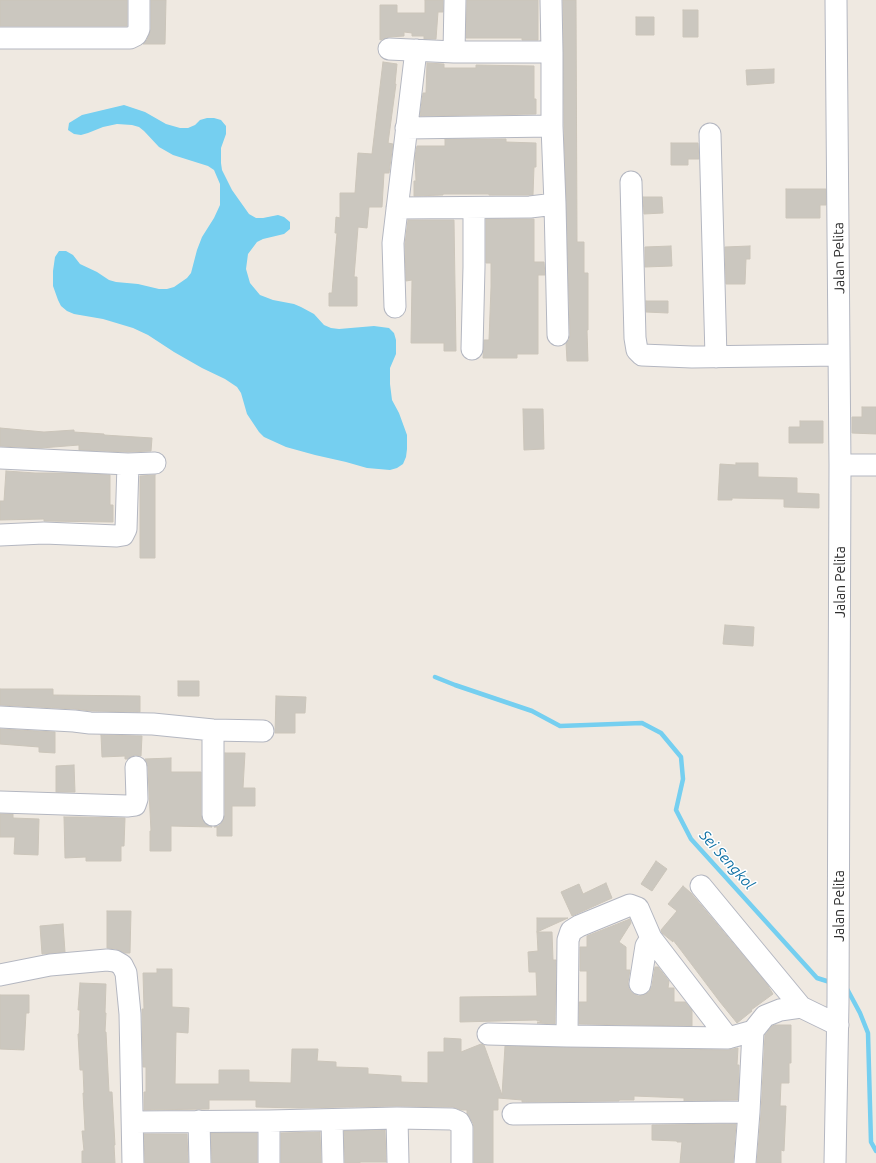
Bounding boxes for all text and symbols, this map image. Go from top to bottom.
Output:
street label: Jalan Pelita [830,222,848,294]
street label: Jalan Pelita [832,546,848,618]
water label: Sei Sengkol [696,827,758,893]
street label: Jalan Pelita [831,870,847,942]

